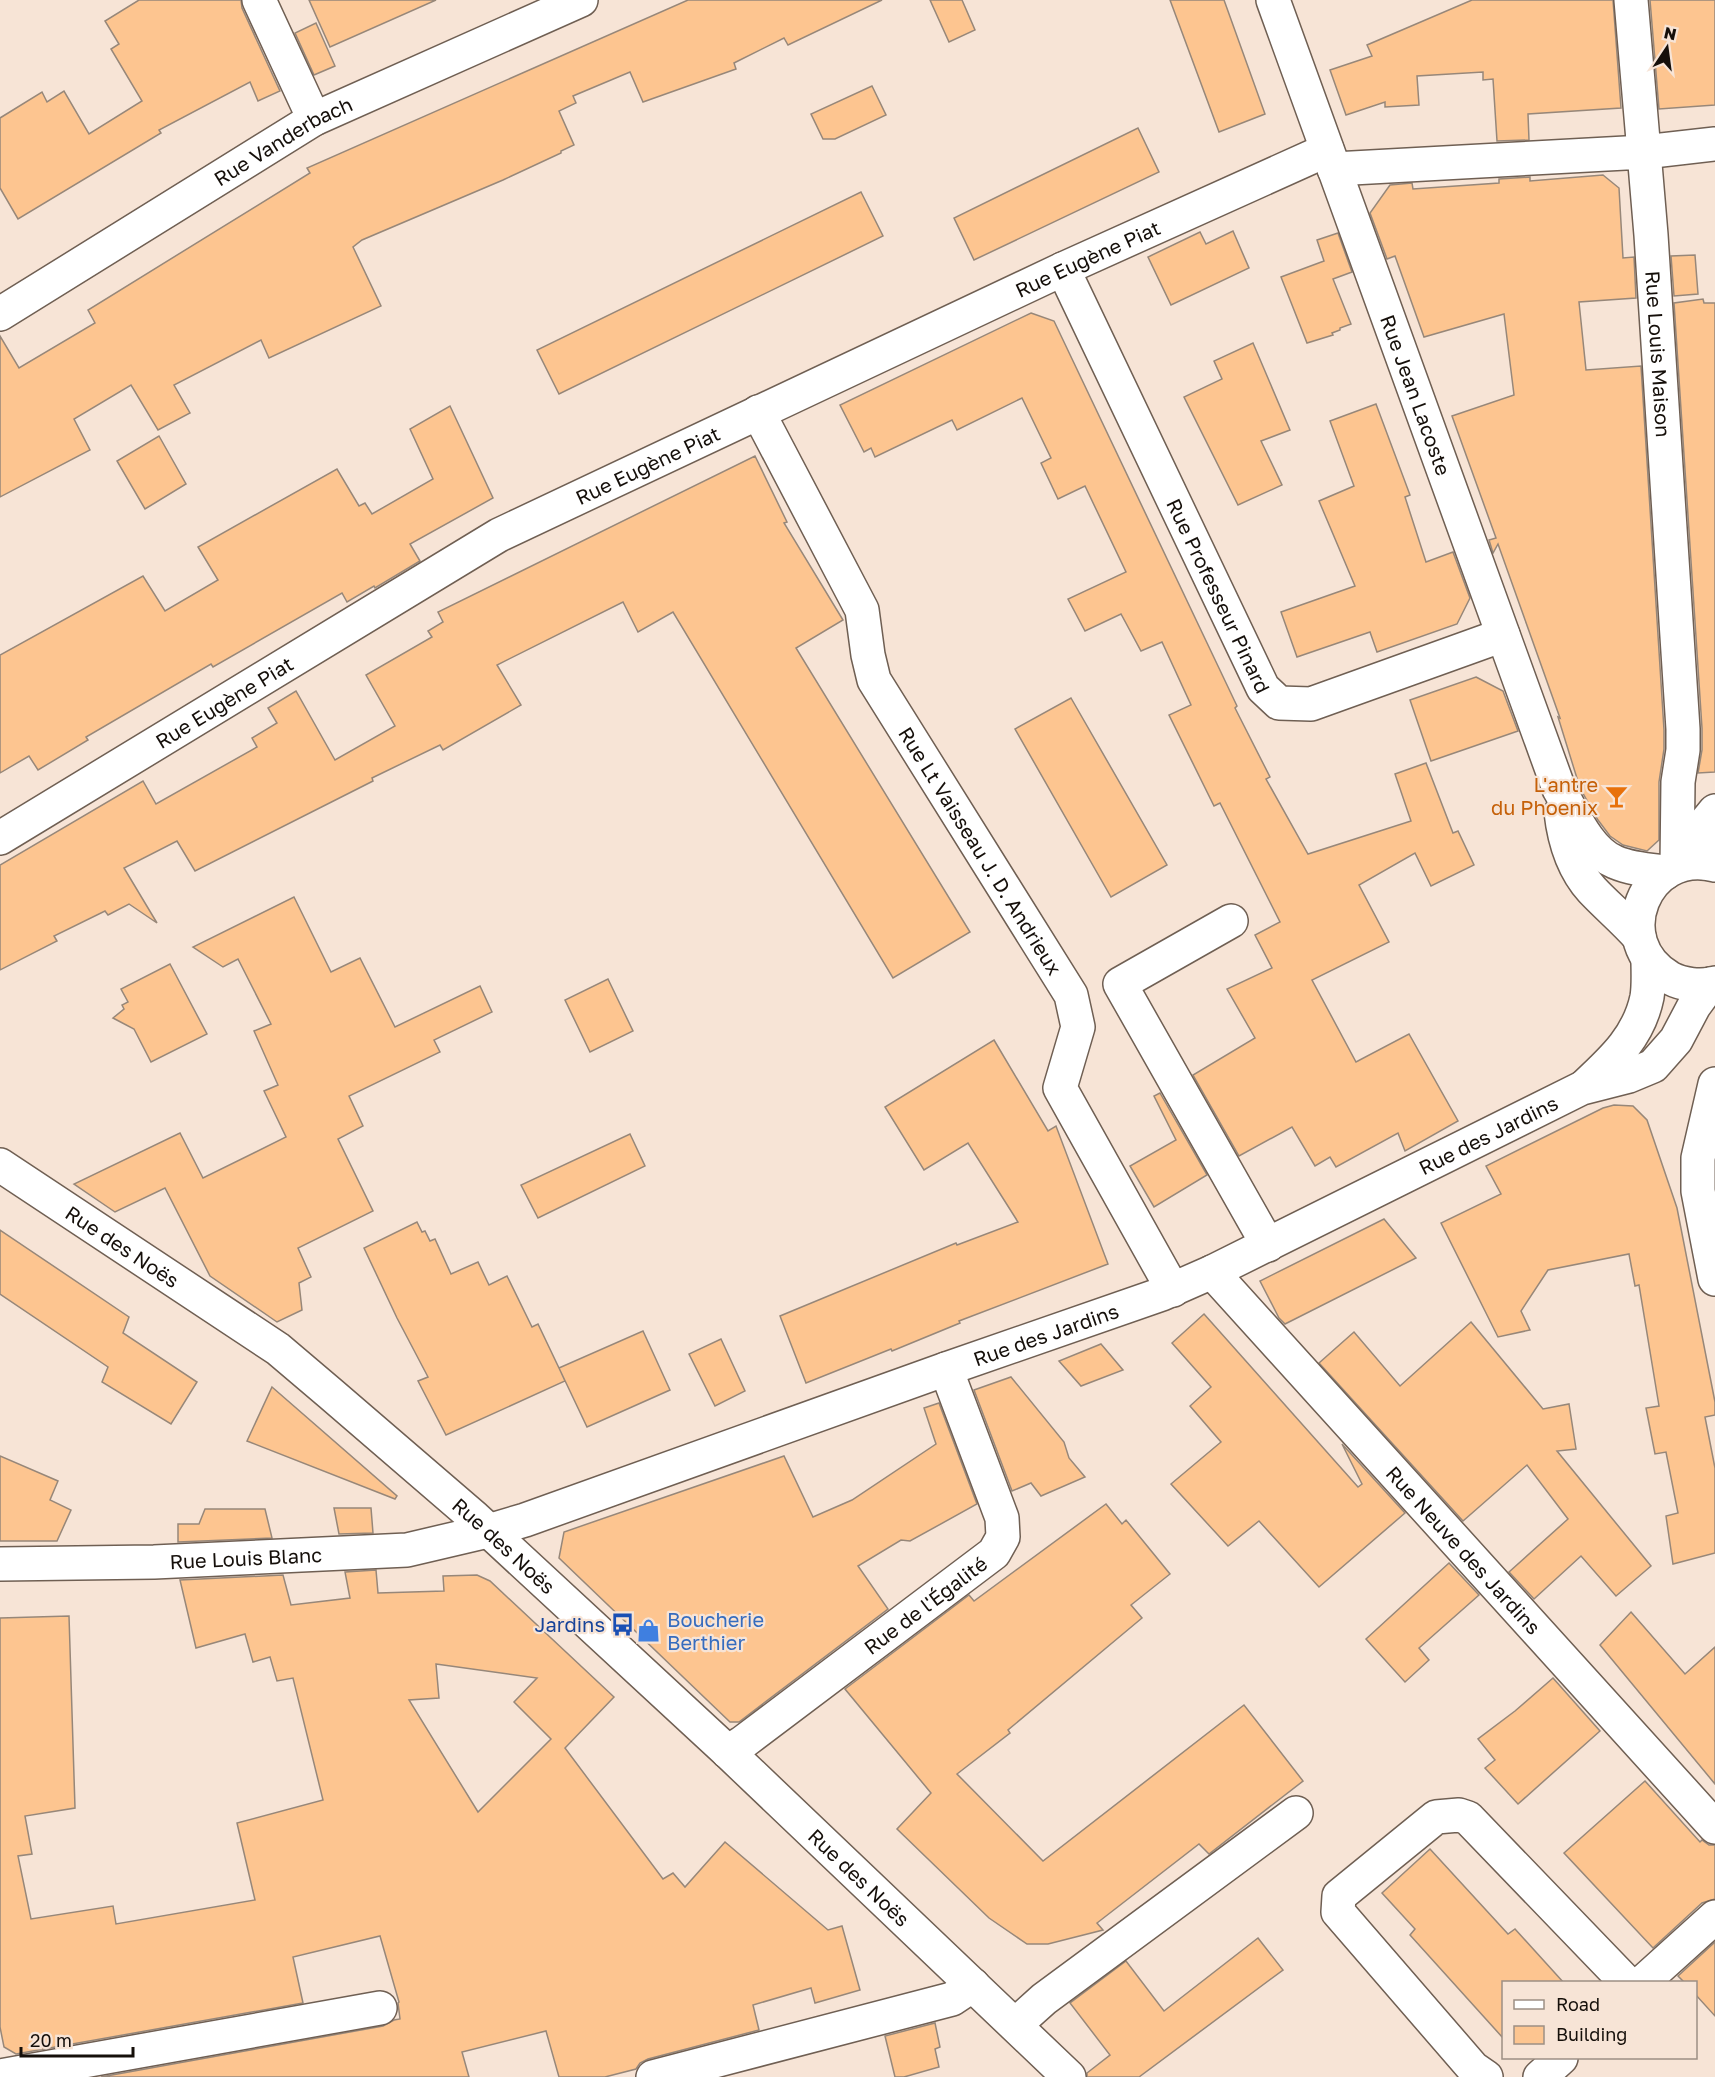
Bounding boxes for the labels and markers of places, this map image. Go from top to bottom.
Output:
place label: L'antre du Phoenix [1491,772,1598,819]
bar icon: L'antre du Phoenix [1603,783,1629,809]
place label: Boucherie Berthier [667,1607,764,1654]
bus stop icon: Jardins [610,1611,636,1637]
place label: Jardins [534,1612,605,1636]
shop icon: Boucherie Berthier [636,1618,662,1644]

